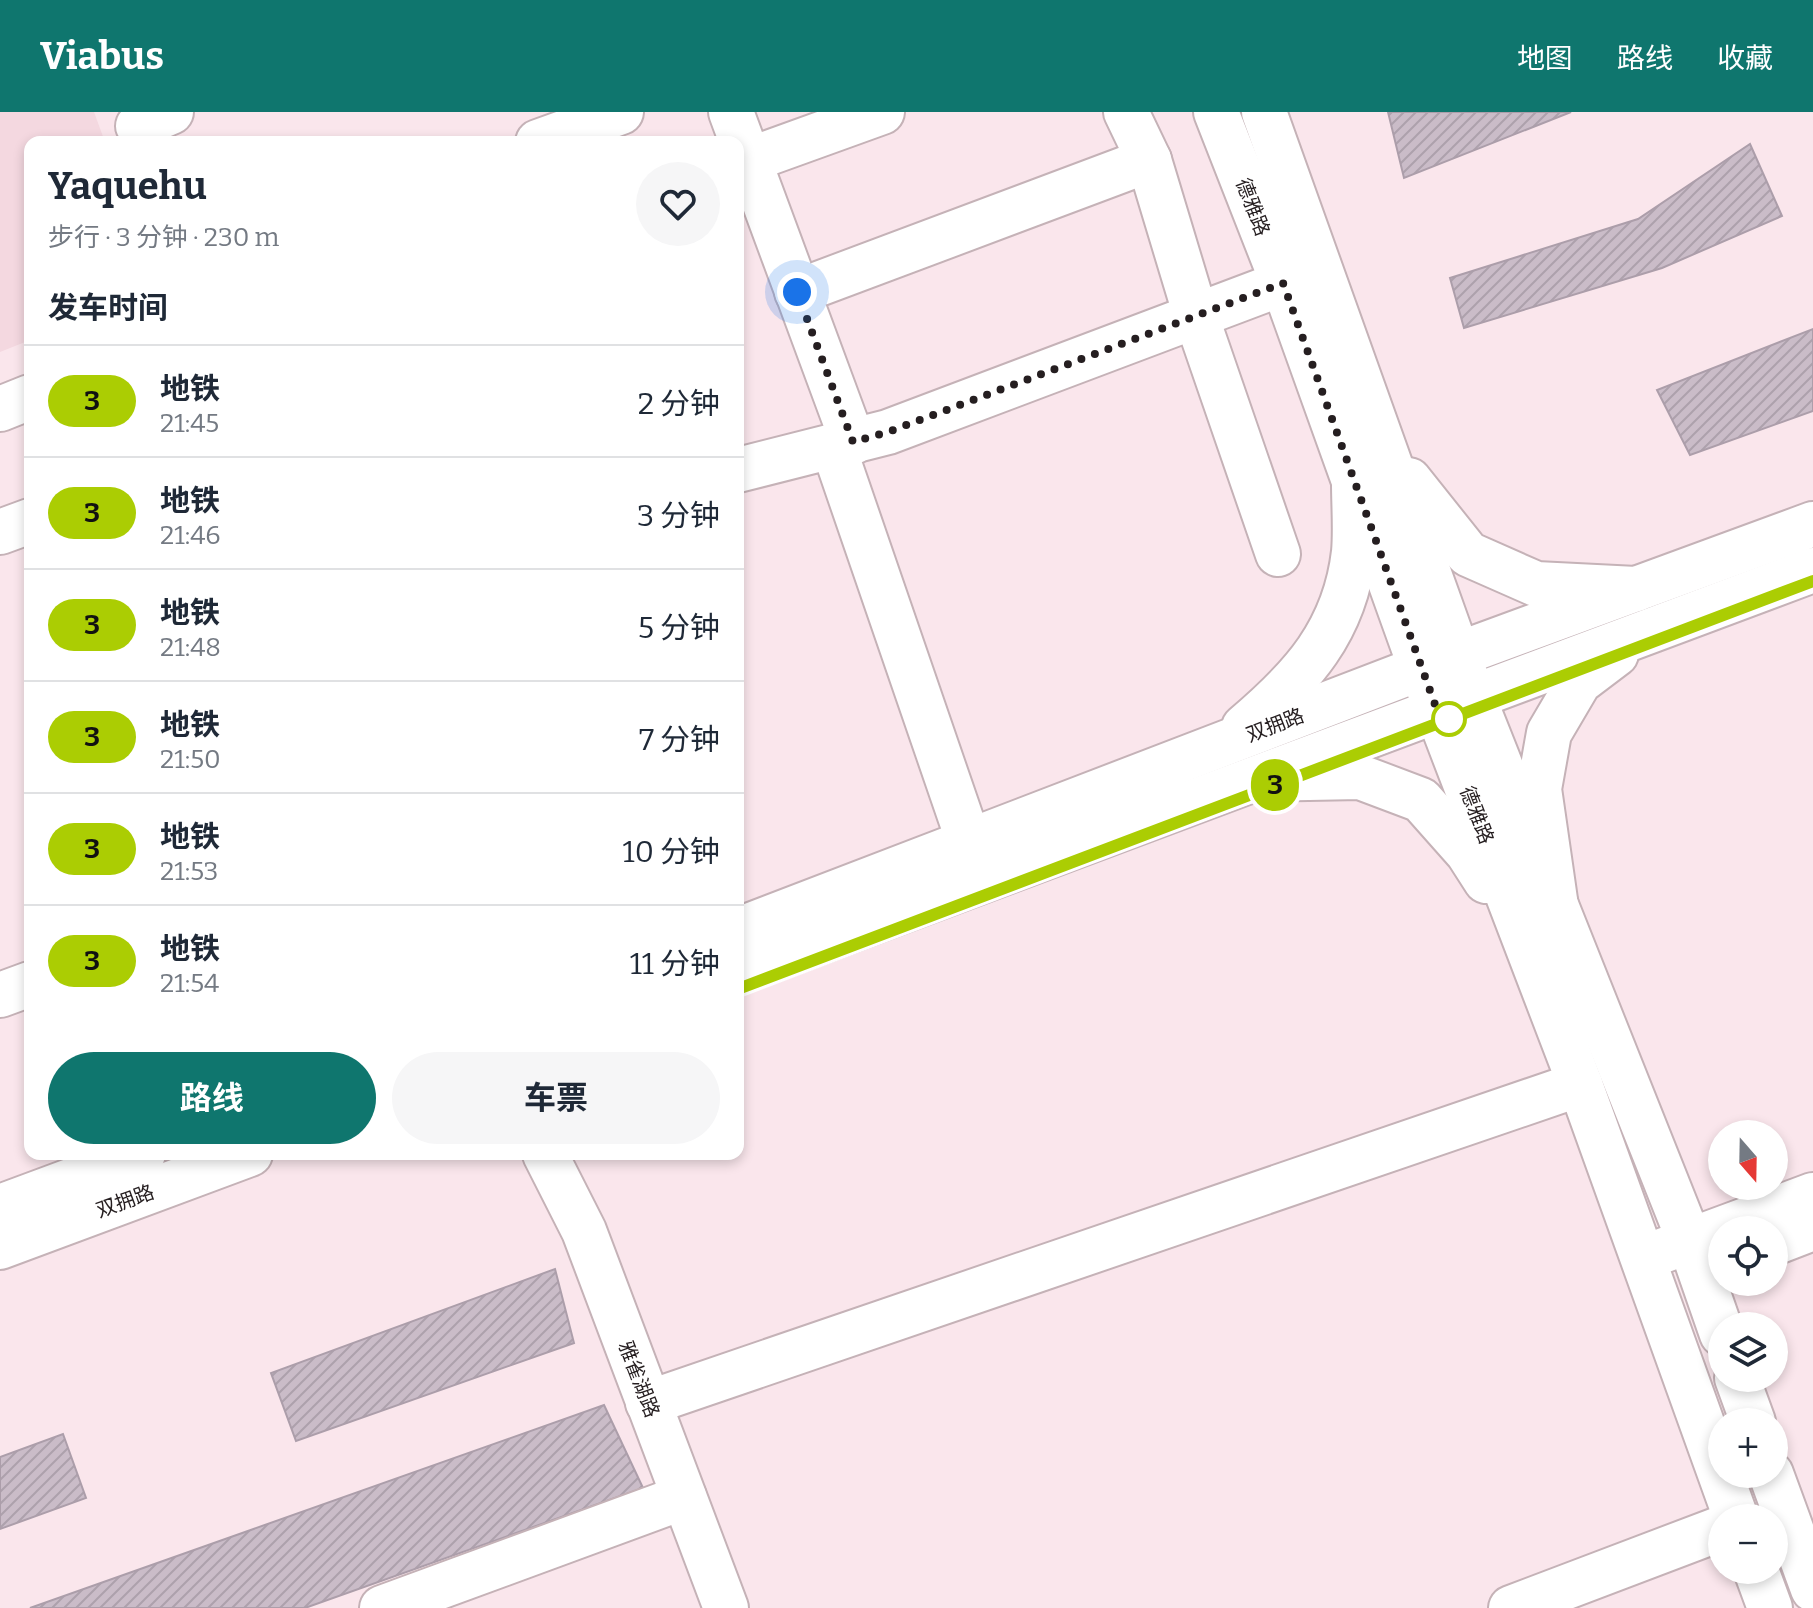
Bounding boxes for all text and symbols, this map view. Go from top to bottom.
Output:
text: Viabus [40,33,164,79]
text: 地图 [1517,42,1573,75]
text: 路线 [1617,42,1673,75]
text: 收藏 [1717,42,1773,75]
button: heart [636,162,720,246]
text: Yaquehu [48,163,207,209]
street label: 德雅路 [1231,175,1275,239]
text: 步行 · 3 分钟 · 230 m [48,222,279,253]
your location [777,272,817,312]
text: 发车时间 [48,290,168,326]
text: 地铁 [160,371,220,407]
text: 3 [84,384,100,417]
text: 2 分钟 [638,386,720,422]
text: 21:45 [160,408,219,439]
text: 地铁 [160,483,220,519]
text: 3 [84,496,100,529]
text: 3 分钟 [637,498,720,534]
text: 21:46 [160,520,221,551]
text: 地铁 [160,595,220,631]
text: 3 [84,608,100,641]
text: 5 分钟 [638,610,720,646]
text: 21:48 [160,632,221,663]
unlabelled marker [1432,702,1466,736]
street label: 双拥路 [1243,703,1307,747]
text: 地铁 [160,707,220,743]
text: 3 [84,720,100,753]
text: 7 分钟 [639,722,720,758]
text: 21:50 [160,744,221,775]
line badge: 3 [1249,759,1301,811]
text: 3 [1267,768,1283,801]
street label: 德雅路 [1455,783,1499,847]
text: 地铁 [160,819,220,855]
text: 3 [84,832,100,865]
text: 10 分钟 [623,834,720,870]
text: 21:53 [160,856,218,887]
text: 地铁 [160,931,220,967]
text: 3 [84,944,100,977]
text: 11 分钟 [630,946,720,982]
text: 21:54 [160,968,219,999]
button: 路线 [48,1052,376,1144]
button: 车票 [392,1052,720,1144]
north arrow [1708,1120,1788,1200]
map controls [1708,1120,1788,1584]
street label: 双拥路 [93,1179,157,1223]
button: locate [1708,1216,1788,1296]
button: layers [1708,1312,1788,1392]
street label: 雅雀湖路 [613,1337,665,1421]
button: + [1708,1408,1788,1488]
button: − [1708,1504,1788,1584]

